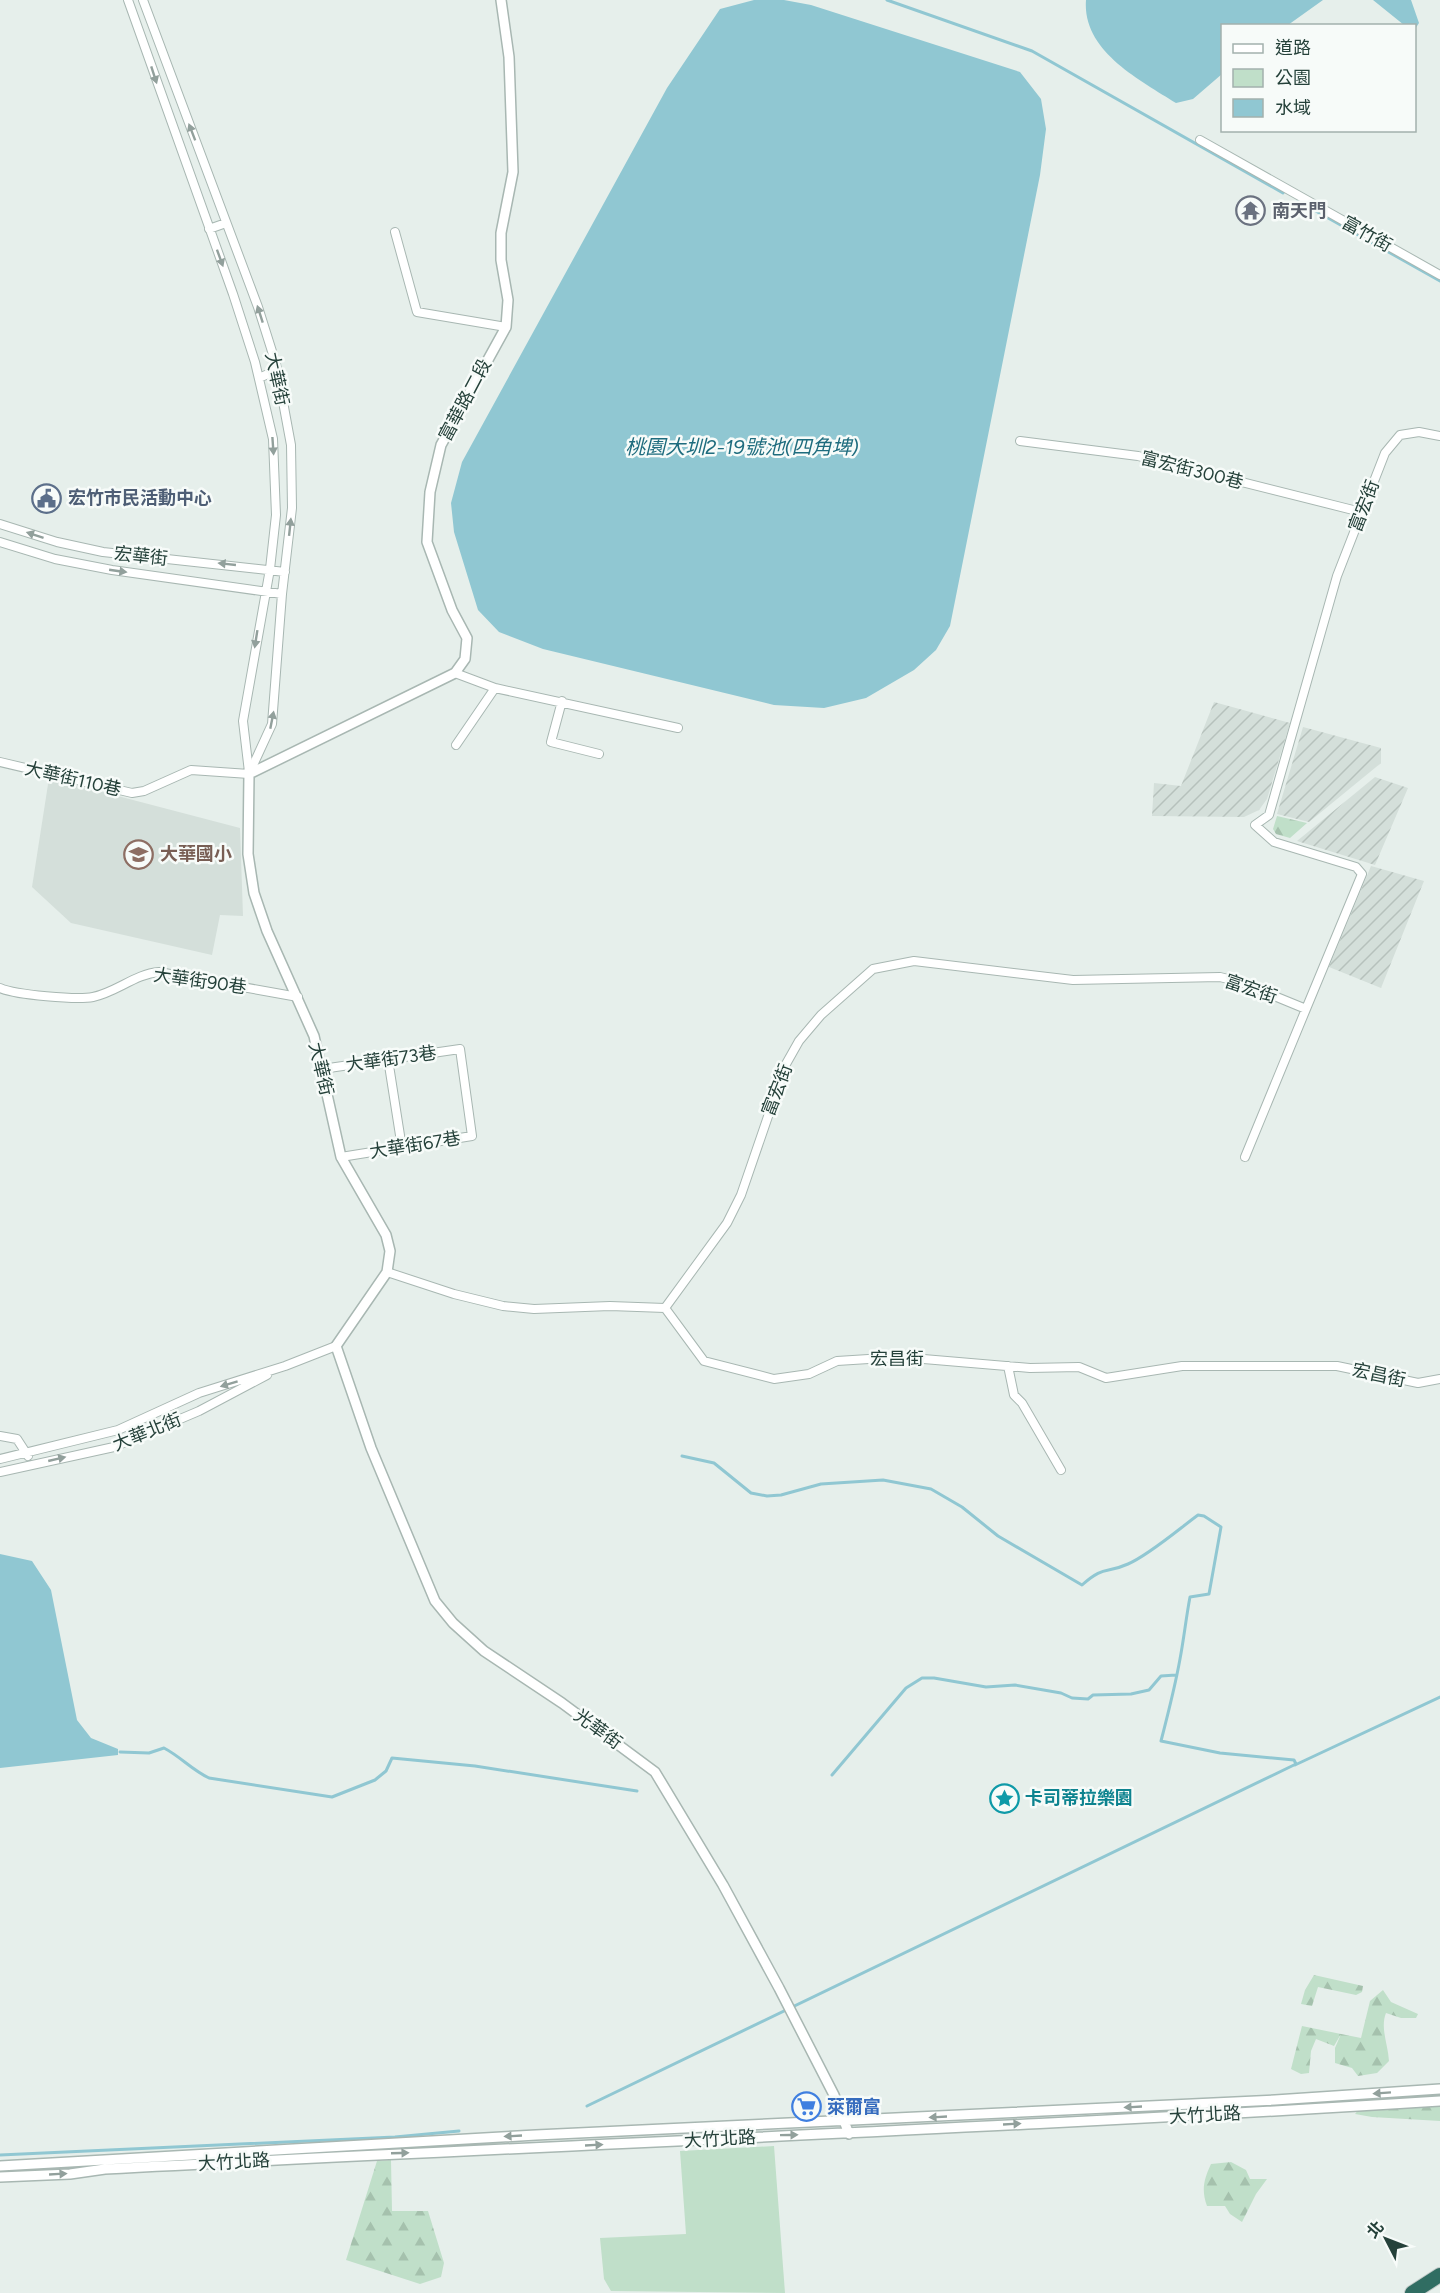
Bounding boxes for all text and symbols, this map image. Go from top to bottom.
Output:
legend [1221,24,1416,132]
text: 道路 [1275,37,1311,59]
one-way arrow [149,66,159,84]
text: 公園 [1275,67,1311,89]
text: 水域 [1275,97,1311,119]
one-way arrow [187,123,196,141]
temple icon: 南天門 [1235,195,1267,227]
place label: 南天門 [1272,200,1326,222]
street label: 富竹街 [1338,211,1396,257]
one-way arrow [216,249,226,267]
one-way arrow [255,305,264,323]
street label: 大華街 [261,350,293,408]
street label: 富華路二段 [434,355,496,445]
water label: 桃園大圳2-19號池(四角埤) [625,435,859,459]
one-way arrow [268,436,278,455]
street label: 富宏街300巷 [1138,447,1246,493]
street label: 富宏街 [1344,477,1384,535]
public building icon: 宏竹市民活動中心 [31,482,63,514]
place label: 宏竹市民活動中心 [68,487,212,509]
one-way arrow [285,517,295,536]
one-way arrow [26,529,44,539]
street label: 宏華街 [113,542,169,570]
one-way arrow [218,560,237,569]
one-way arrow [108,567,127,576]
one-way arrow [252,629,261,648]
one-way arrow [268,711,277,730]
street label: 大華街110巷 [23,757,123,801]
school or university icon: 大華國小 [123,838,155,870]
place label: 大華國小 [160,843,232,865]
street label: 大華街90巷 [152,964,248,998]
street label: 富宏街 [1222,970,1280,1008]
street label: 大華街 [304,1040,338,1098]
street label: 大華街73巷 [344,1042,438,1076]
street label: 富宏街 [757,1061,797,1119]
street label: 大華街67巷 [368,1127,462,1163]
street label: 宏昌街 [870,1348,924,1370]
street label: 宏昌街 [1350,1359,1408,1391]
one-way arrow [220,1379,238,1389]
street label: 大華北街 [110,1408,184,1456]
one-way arrow [48,1454,66,1464]
street label: 光華街 [570,1704,626,1754]
place icon: 卡司蒂拉樂園 [988,1782,1020,1814]
place label: 卡司蒂拉樂園 [1025,1787,1133,1809]
one-way arrow [1372,2088,1391,2098]
supermarket icon: 萊爾富 [790,2091,822,2123]
place label: 萊爾富 [827,2096,881,2118]
street label: 大竹北路 [1168,2102,1242,2128]
one-way arrow [1123,2103,1142,2112]
one-way arrow [928,2113,947,2122]
one-way arrow [1002,2120,1021,2129]
street label: 大竹北路 [683,2126,757,2152]
one-way arrow [780,2130,799,2140]
one-way arrow [503,2132,522,2141]
one-way arrow [585,2141,604,2150]
street label: 大竹北路 [197,2149,271,2175]
one-way arrow [390,2149,409,2158]
one-way arrow [49,2170,68,2179]
north arrow [1356,2209,1416,2269]
text: 北 [1363,2217,1388,2242]

